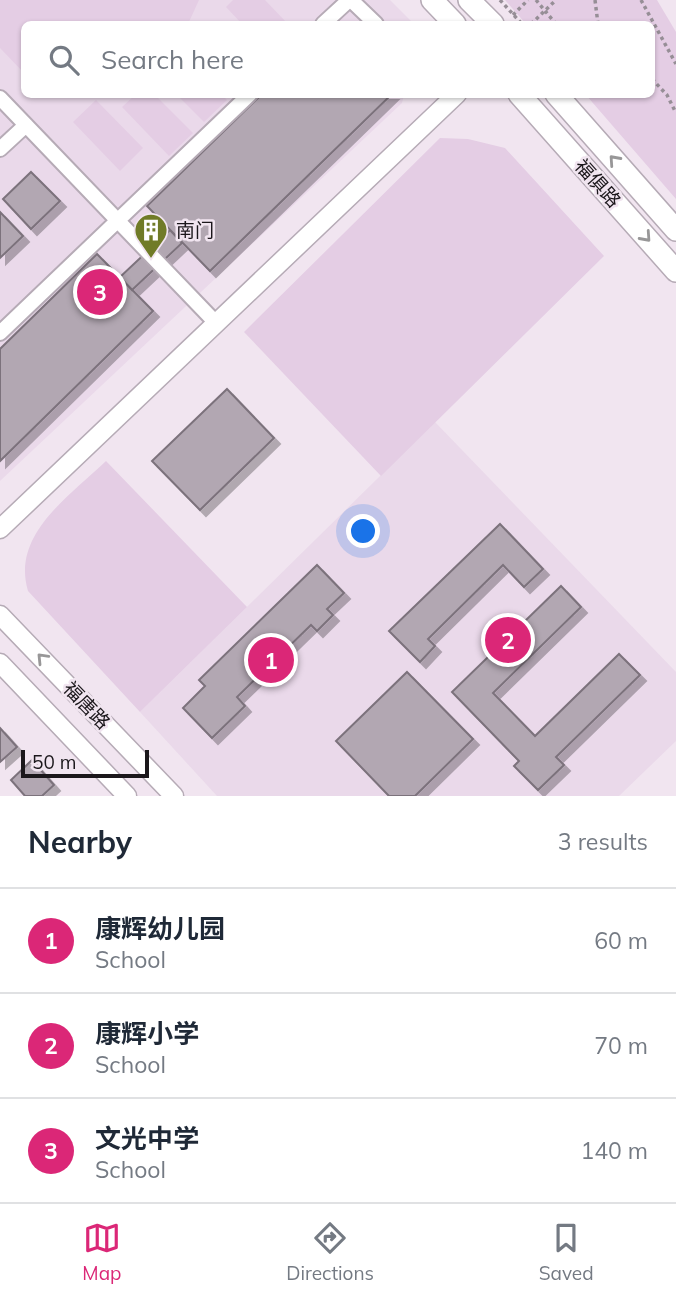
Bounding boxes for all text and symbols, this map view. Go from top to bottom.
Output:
search box [21,21,655,98]
icon: search [45,41,83,79]
text: Search here [101,43,244,76]
street label: 福俱路 [570,154,626,212]
one-way arrow [610,156,623,169]
building icon: 南门 [132,211,170,260]
place label: 南门 [176,218,214,242]
one-way arrow [638,229,650,242]
pin: 3 [77,266,123,318]
your location [346,514,380,548]
pin: 2 [485,614,531,666]
pin: 1 [248,634,294,686]
one-way arrow [37,653,50,666]
street label: 福唐路 [59,676,115,734]
scale bar [21,747,149,779]
text: 50 m [32,750,76,774]
text: Nearby [28,823,132,861]
text: 3 results [558,827,648,856]
text: 康辉幼儿园 [95,912,225,945]
text: 1 [44,926,58,955]
text: 60 m [594,926,648,955]
text: School [95,945,166,974]
text: 康辉小学 [95,1017,199,1050]
text: 2 [44,1031,58,1060]
text: 70 m [594,1031,648,1060]
text: School [95,1050,166,1079]
text: 文光中学 [95,1122,199,1155]
text: 3 [44,1136,58,1165]
text: 140 m [580,1136,648,1165]
text: School [95,1155,166,1184]
tab: Map [82,1219,121,1285]
tab: Directions [286,1219,374,1285]
tab: Saved [539,1219,594,1285]

